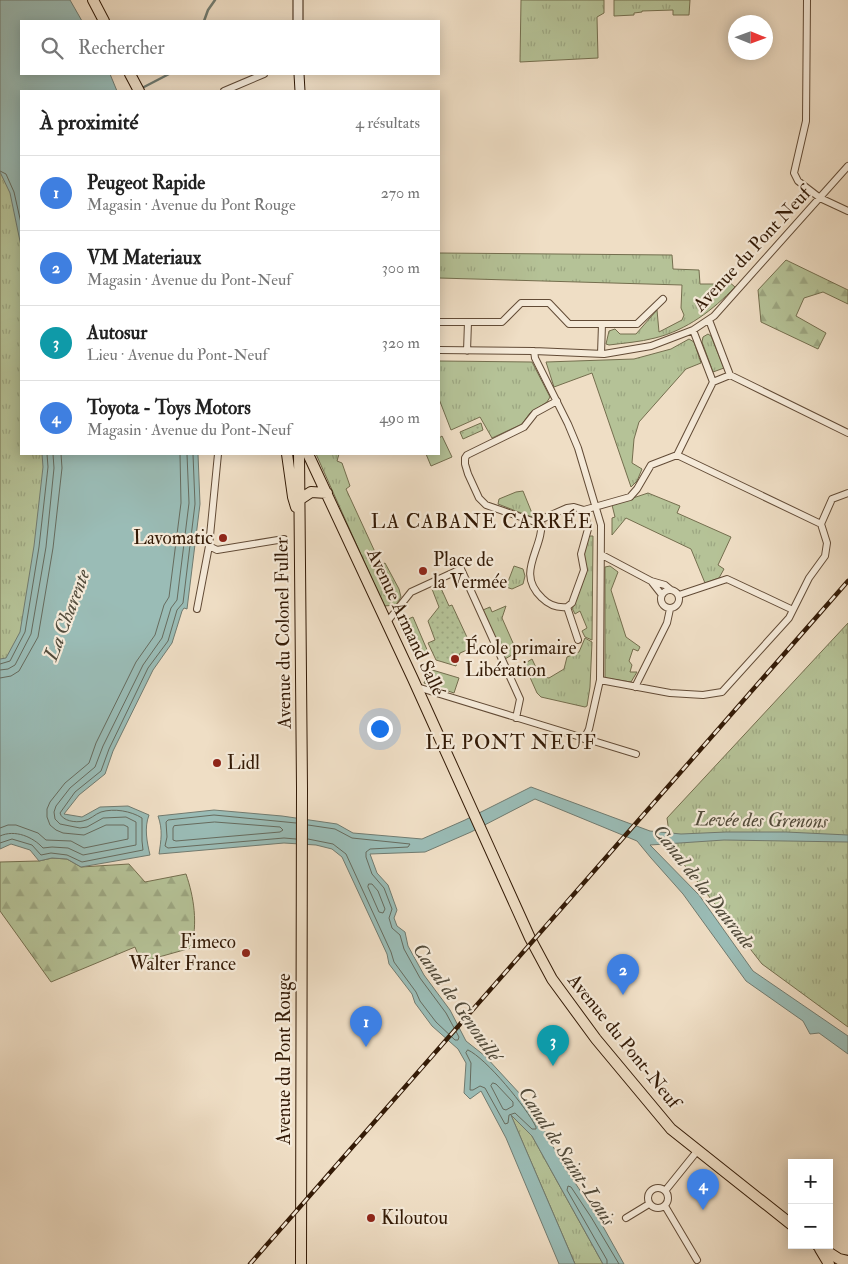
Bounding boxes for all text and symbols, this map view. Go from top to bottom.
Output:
north arrow [728,15,773,60]
search box [20,20,440,75]
icon: search [38,34,66,62]
text: Rechercher [78,36,165,60]
text: À proximité [40,109,138,136]
text: 4 résultats [355,113,420,133]
text: Peugeot Rapide [87,171,205,195]
street label: Avenue du Pont Neuf [687,179,818,317]
text: 1 [53,183,59,203]
text: 270 m [381,183,420,203]
text: Magasin · Avenue du Pont Rouge [87,195,296,215]
text: VM Materiaux [87,246,201,270]
text: 2 [52,258,60,278]
text: 300 m [382,258,420,278]
text: Magasin · Avenue du Pont-Neuf [87,270,291,290]
text: Autosur [87,321,147,345]
text: 3 [53,333,59,353]
text: 320 m [382,333,420,353]
text: Lieu · Avenue du Pont-Neuf [87,345,268,365]
text: Toyota - Toys Motors [87,396,251,420]
text: 4 [52,408,60,428]
text: 490 m [379,408,420,428]
text: Magasin · Avenue du Pont-Neuf [87,420,291,440]
district label: LA CABANE CARRÉE [371,508,593,534]
place label: Lavomatic [133,526,213,550]
marker: Lavomatic [217,532,229,544]
street label: Avenue du Colonel Fuller [269,537,297,730]
street label: Avenue Armand Sallé [361,544,451,700]
place label: Place de la Vermée [433,548,507,594]
water label: La Charente [38,565,96,665]
marker: Place de la Vermée [417,565,429,577]
place label: École primaire Libération [465,634,576,682]
marker: École primaire Libération [449,653,461,665]
your location [367,716,393,742]
district label: LE PONT NEUF [425,730,597,755]
place label: Lidl [227,751,260,775]
marker: Lidl [211,757,223,769]
water label: Levée des Grenons [693,806,828,834]
water label: Canal de la Daurade [647,819,761,955]
place label: Fimeco Walter France [128,930,236,976]
water label: Canal de Genouillé [407,938,509,1069]
marker: Fimeco Walter France [240,947,252,959]
pin: 2 [607,954,639,995]
street label: Avenue du Pont-Neuf [562,968,687,1115]
street label: Avenue du Pont Rouge [272,973,296,1146]
pin: 1 [350,1006,382,1047]
pin: 3 [537,1025,569,1066]
water label: Canal de Saint-Louis [513,1082,622,1231]
map controls [788,1159,833,1249]
button: + [788,1159,833,1204]
pin: 4 [687,1169,719,1210]
button: − [788,1204,833,1249]
place label: Kiloutou [381,1206,448,1230]
marker: Kiloutou [365,1212,377,1224]

